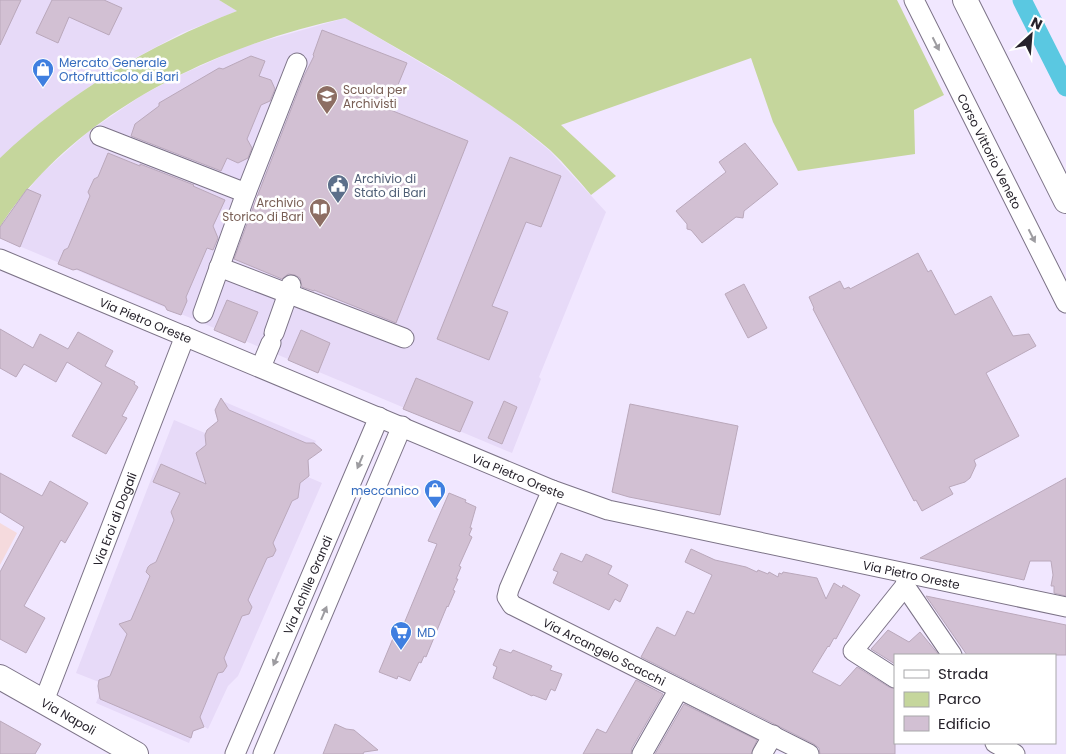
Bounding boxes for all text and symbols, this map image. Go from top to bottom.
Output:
north arrow [1006,10,1056,60]
text: N [1028,12,1046,35]
one-way arrow [932,36,940,51]
place label: Mercato Generale Ortofrutticolo di Bari [59,54,179,85]
shop icon: Mercato Generale Ortofrutticolo di Bari [31,57,55,88]
place label: Scuola per Archivisti [343,81,408,112]
school or university icon: Scuola per Archivisti [315,84,339,115]
street label: Corso Vittorio Veneto [954,90,1026,212]
place label: Archivio di Stato di Bari [354,170,426,201]
public building icon: Archivio di Stato di Bari [326,173,350,204]
place label: Archivio Storico di Bari [222,194,304,225]
library icon: Archivio Storico di Bari [308,197,332,228]
one-way arrow [1028,229,1036,243]
street label: Via Pietro Oreste [97,293,195,347]
street label: Via Pietro Oreste [469,449,567,502]
one-way arrow [356,455,364,470]
street label: Via Eroi di Dogali [88,470,140,569]
shop icon: meccanico [423,478,447,509]
place label: meccanico [351,482,419,499]
street label: Via Achille Grandi [279,533,336,637]
street label: Via Pietro Oreste [861,556,962,593]
one-way arrow [320,606,328,620]
street label: Via Arcangelo Scacchi [540,613,669,689]
supermarket icon: MD [389,620,413,651]
place label: MD [417,624,436,641]
one-way arrow [271,652,279,666]
legend [894,654,1056,744]
text: Strada [938,663,988,684]
text: Parco [938,688,981,709]
street label: Via Napoli [38,694,99,738]
text: Edificio [938,713,991,734]

